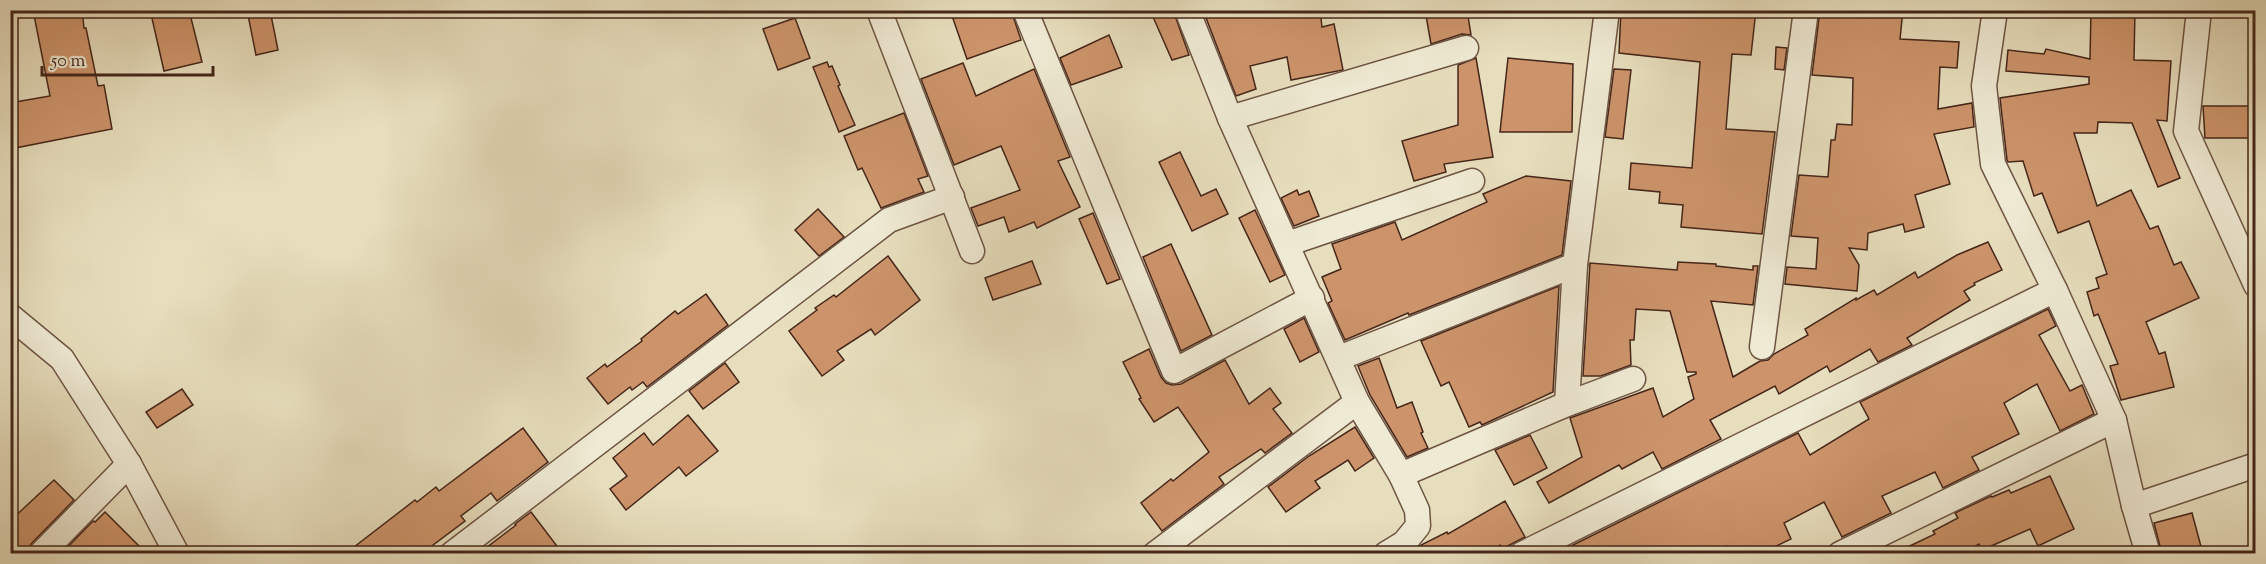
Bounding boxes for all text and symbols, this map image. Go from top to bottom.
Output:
scale bar [42,39,213,77]
text: 50 m [50,49,86,75]

